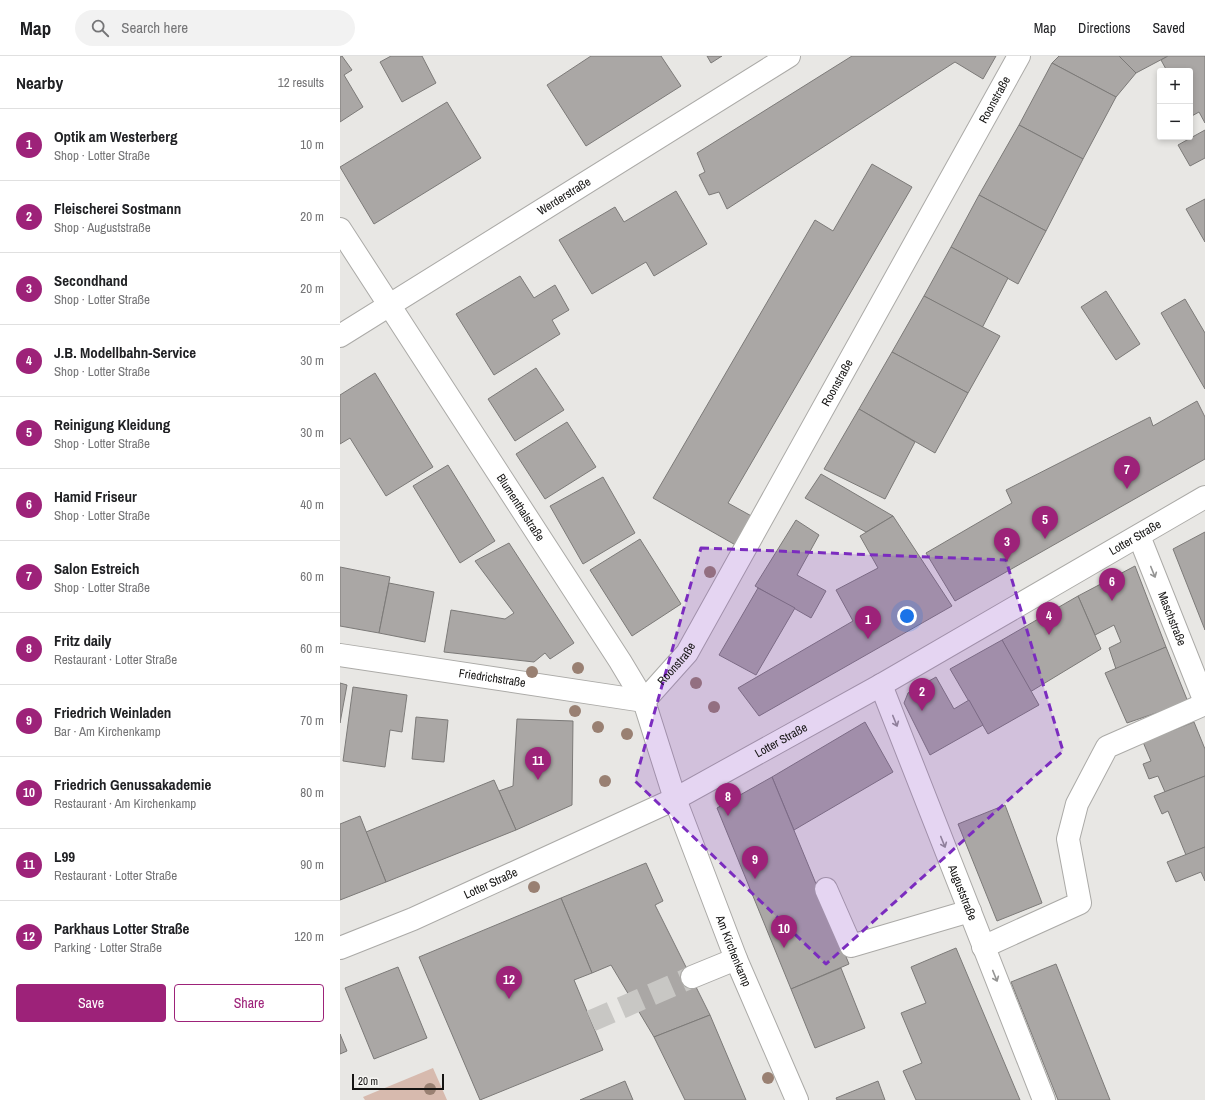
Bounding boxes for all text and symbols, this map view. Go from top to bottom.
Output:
search box [75,10,355,46]
text: Map [20,15,51,41]
icon: search [89,17,111,39]
text: Search here [121,17,188,38]
text: Map [1034,19,1056,37]
text: Directions [1078,19,1130,37]
text: Saved [1152,19,1185,37]
map controls [1157,68,1193,140]
button: + [1157,68,1193,104]
text: Nearby [16,71,63,94]
street label: Roonstraße [975,73,1014,126]
text: 12 results [278,74,324,91]
button: − [1157,104,1193,140]
text: Optik am Westerberg [54,126,178,147]
text: 1 [26,136,32,153]
text: 10 m [300,136,324,153]
text: Shop · Lotter Straße [54,147,150,164]
street label: Werderstraße [534,174,594,219]
text: Fleischerei Sostmann [54,198,181,219]
text: 2 [26,208,32,225]
text: 20 m [300,208,324,225]
text: Shop · Auguststraße [54,219,151,236]
text: Secondhand [54,270,128,291]
text: 3 [26,280,32,297]
text: 20 m [300,280,324,297]
text: Shop · Lotter Straße [54,291,150,308]
text: J.B. Modellbahn-Service [54,342,196,363]
text: 4 [26,352,32,369]
text: 30 m [300,352,324,369]
street label: Roonstraße [818,356,857,409]
text: Shop · Lotter Straße [54,363,150,380]
text: Reinigung Kleidung [54,414,170,435]
text: 5 [26,424,32,441]
text: 30 m [300,424,324,441]
text: Shop · Lotter Straße [54,435,150,452]
pin: 7 [1114,456,1140,489]
street label: Blumenthalstraße [493,471,548,544]
text: Hamid Friseur [54,486,137,507]
text: 6 [26,496,32,513]
text: 40 m [300,496,324,513]
pin: 5 [1032,506,1058,539]
text: Shop · Lotter Straße [54,507,150,524]
street label: Lotter Straße [1106,516,1164,559]
pin: 3 [994,528,1020,561]
text: Salon Estreich [54,558,139,579]
one-way arrow [1150,566,1158,578]
text: 7 [26,568,32,585]
text: 60 m [300,568,324,585]
pin: 6 [1099,568,1125,601]
text: Shop · Lotter Straße [54,579,150,596]
street label: Maschstraße [1154,589,1190,648]
pin: 4 [1036,602,1062,635]
pin: 1 [855,606,881,639]
your location [897,606,917,626]
text: Fritz daily [54,630,111,651]
text: 8 [26,640,32,657]
text: 60 m [300,640,324,657]
street label: Roonstraße [654,640,699,689]
text: Restaurant · Lotter Straße [54,651,177,668]
street label: Friedrichstraße [458,665,527,691]
pin: 2 [909,678,935,711]
text: Friedrich Weinladen [54,702,171,723]
text: 9 [26,712,32,729]
text: 70 m [300,712,324,729]
one-way arrow [892,715,900,727]
street label: Lotter Straße [752,719,810,761]
text: Bar · Am Kirchenkamp [54,723,161,740]
pin: 11 [525,747,551,780]
text: Friedrich Genussakademie [54,774,211,795]
pin: 8 [715,783,741,816]
text: 10 [23,784,35,801]
text: 80 m [300,784,324,801]
text: Restaurant · Am Kirchenkamp [54,795,196,812]
one-way arrow [939,836,947,848]
text: L99 [54,846,75,867]
pin: 9 [742,846,768,879]
text: 11 [23,856,35,873]
text: 90 m [300,856,324,873]
street label: Auguststraße [944,861,981,923]
street label: Lotter Straße [461,864,520,903]
text: Restaurant · Lotter Straße [54,867,177,884]
street label: Am Kirchenkamp [712,912,755,989]
pin: 10 [771,915,797,948]
text: Parkhaus Lotter Straße [54,918,189,939]
text: 12 [23,928,35,945]
text: 120 m [294,928,324,945]
text: Parking · Lotter Straße [54,939,162,956]
pin: 12 [496,966,522,999]
one-way arrow [991,970,999,982]
button: Save [16,984,166,1022]
button: Share [174,984,324,1022]
scale bar [352,1072,444,1091]
text: 20 m [358,1074,378,1088]

